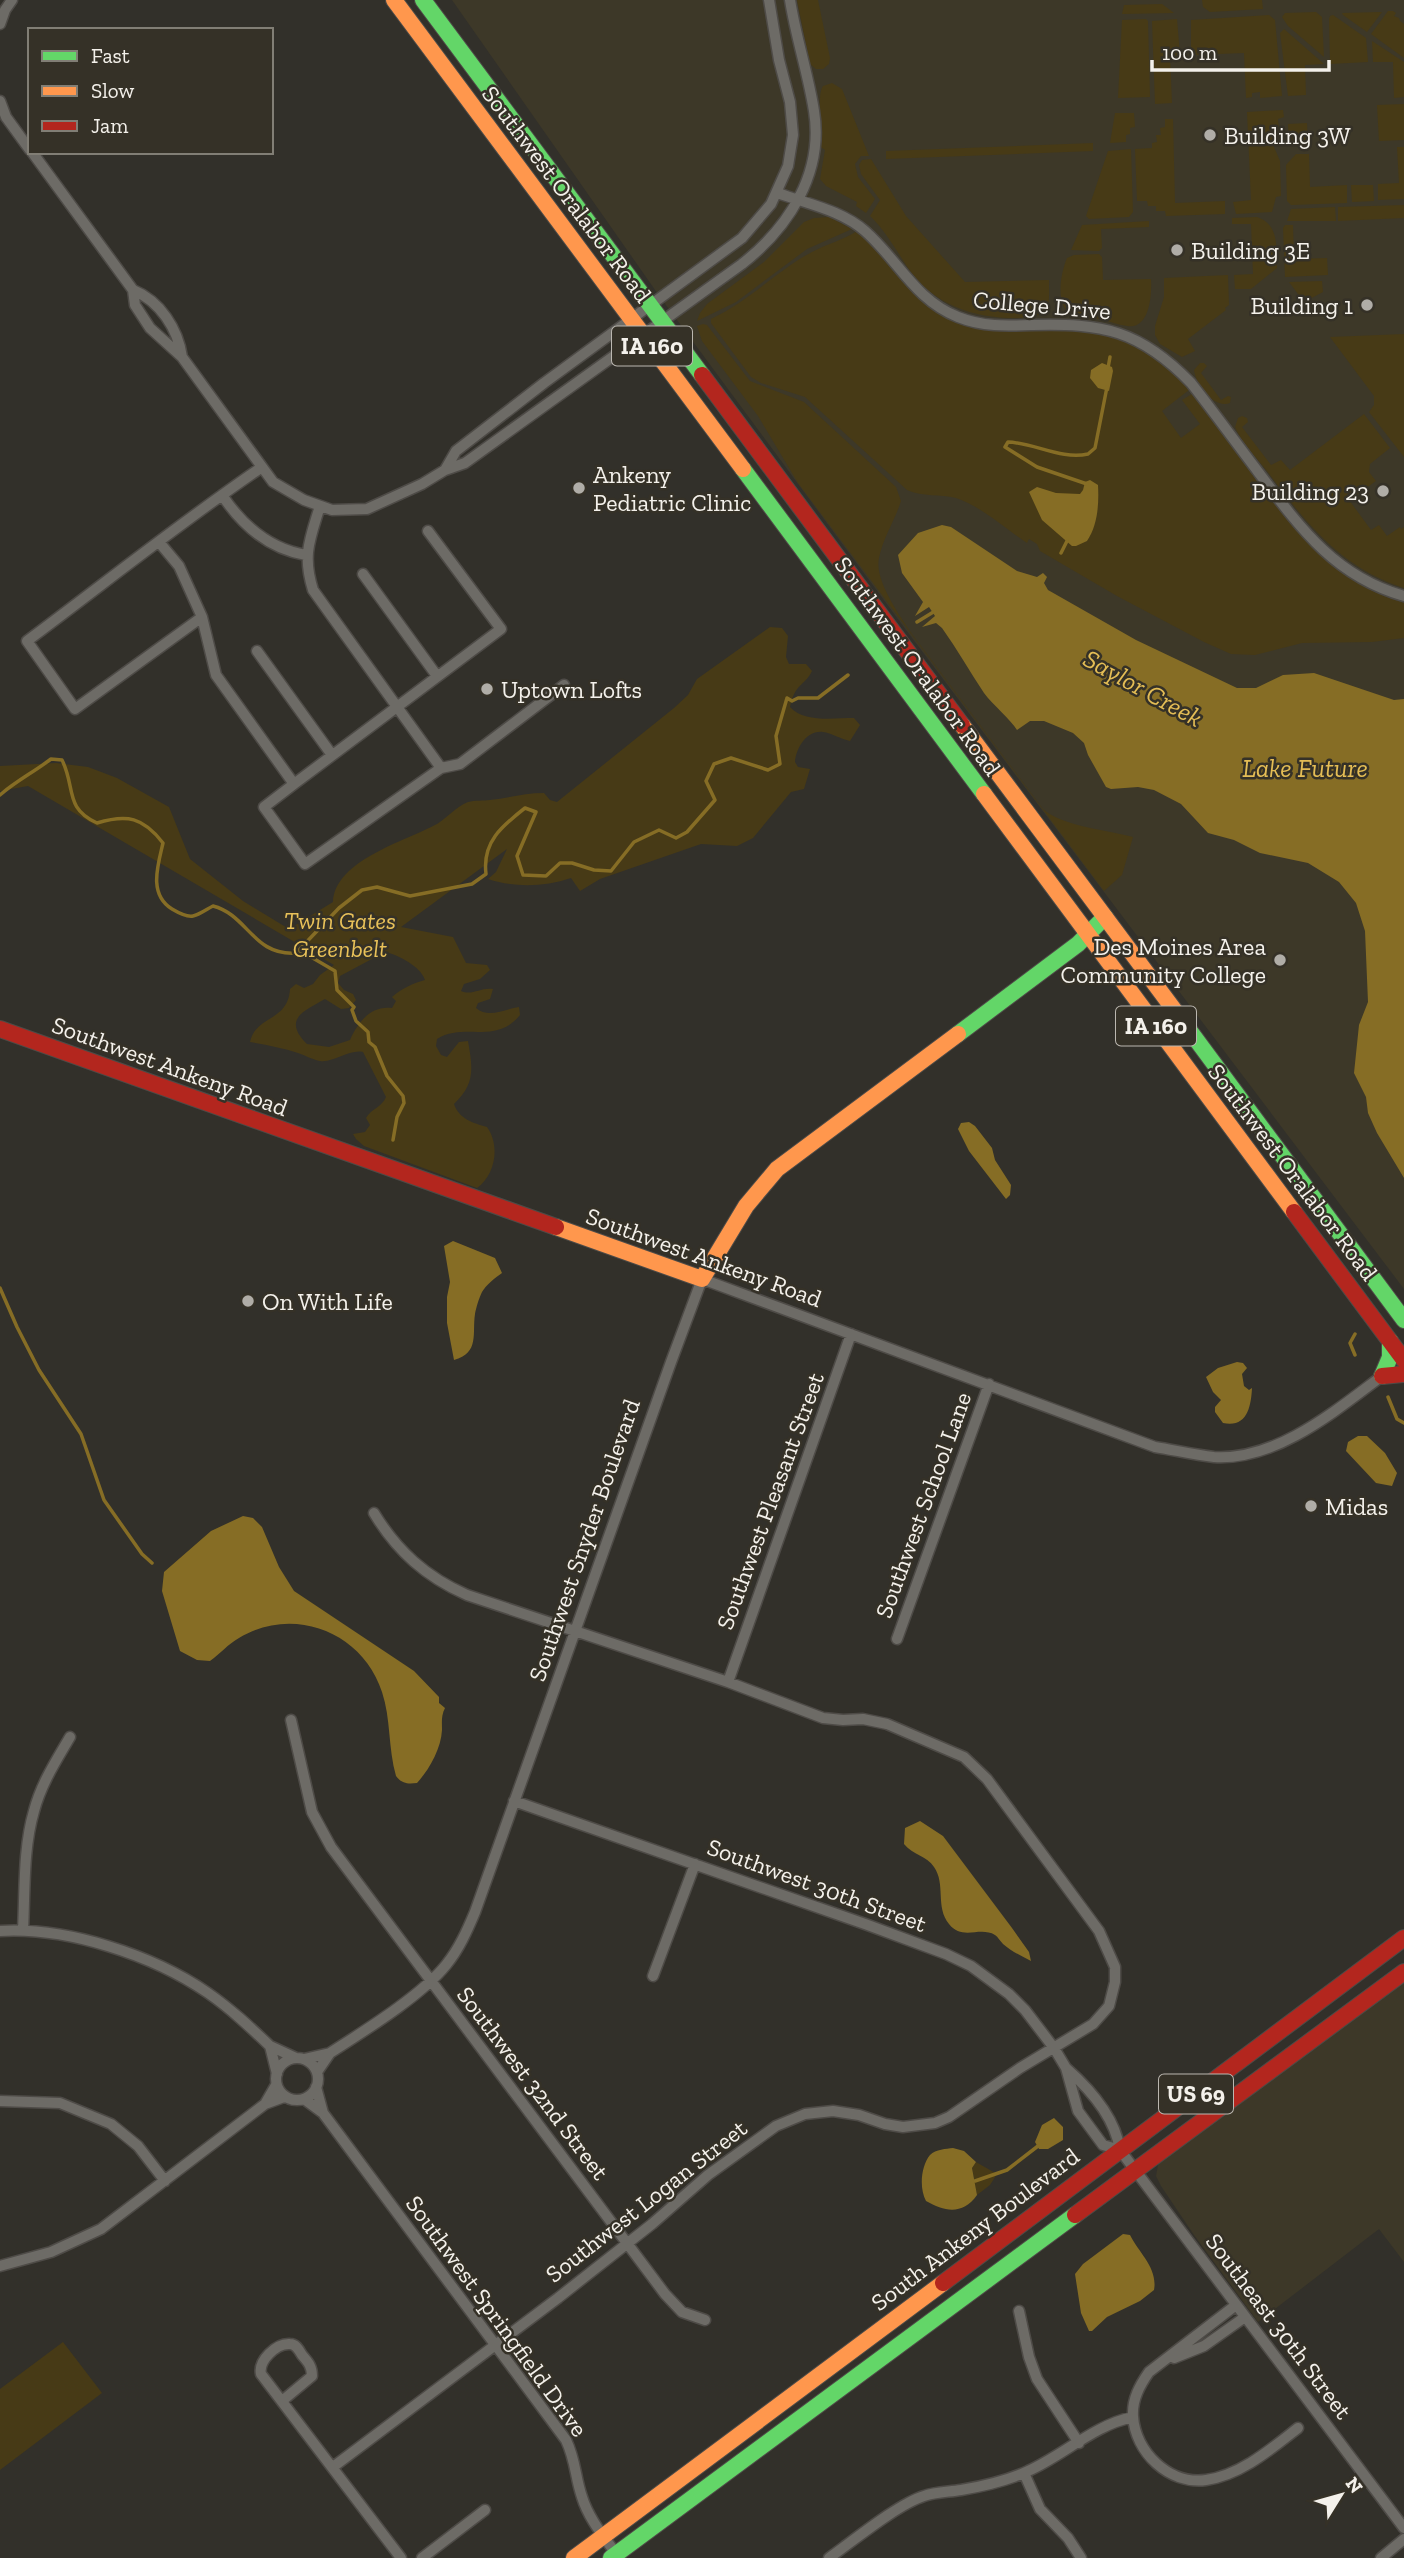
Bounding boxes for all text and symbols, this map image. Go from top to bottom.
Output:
legend [28,28,273,154]
scale bar [1152,28,1329,72]
text: 100 m [1162,40,1217,65]
text: Fast [91,43,130,68]
text: Slow [91,78,134,103]
street label: Southwest Oralabor Road [476,80,658,308]
text: Jam [91,113,128,138]
place label: Building 3W [1224,121,1351,150]
marker: Building 3W [1202,127,1218,143]
place label: Building 3E [1191,236,1310,265]
marker: Building 3E [1169,242,1185,258]
street label: College Drive [972,285,1112,325]
place label: Building 1 [1250,291,1353,320]
marker: Building 1 [1359,297,1375,313]
road number: IA 160 [612,326,692,366]
place label: Ankeny Pediatric Clinic [593,460,751,517]
place label: Building 23 [1252,477,1369,506]
marker: Ankeny Pediatric Clinic [571,480,587,496]
marker: Building 23 [1375,483,1391,499]
street label: Southwest Oralabor Road [829,551,1007,781]
water label: Saylor Creek [1078,642,1208,734]
place label: Uptown Lofts [501,675,642,704]
marker: Uptown Lofts [479,681,495,697]
water label: Lake Future [1242,752,1368,784]
park label: Twin Gates Greenbelt [284,906,396,963]
place label: Des Moines Area Community College [1060,932,1266,989]
marker: Des Moines Area Community College [1272,952,1288,968]
road number: IA 160 [1116,1007,1196,1046]
street label: Southwest Ankeny Road [48,1010,292,1122]
street label: Southwest Oralabor Road [1202,1058,1384,1286]
street label: Southwest Ankeny Road [582,1201,826,1313]
place label: On With Life [262,1287,393,1316]
marker: On With Life [240,1293,256,1309]
street label: Southwest Pleasant Street [710,1369,830,1633]
street label: Southwest School Lane [869,1388,977,1622]
street label: Southwest Snyder Boulevard [522,1395,646,1685]
place label: Midas [1325,1492,1388,1521]
marker: Midas [1303,1498,1319,1514]
street label: Southwest 30th Street [703,1832,931,1938]
street label: Southwest 32nd Street [451,1981,615,2185]
road number: US 69 [1159,2074,1233,2114]
street label: Southwest Logan Street [540,2113,752,2289]
street label: South Ankeny Boulevard [865,2141,1085,2317]
street label: Southwest Springfield Drive [400,2190,594,2442]
street label: Southeast 30th Street [1200,2227,1358,2425]
north arrow [1306,2460,1376,2530]
text: N [1341,2472,1368,2498]

